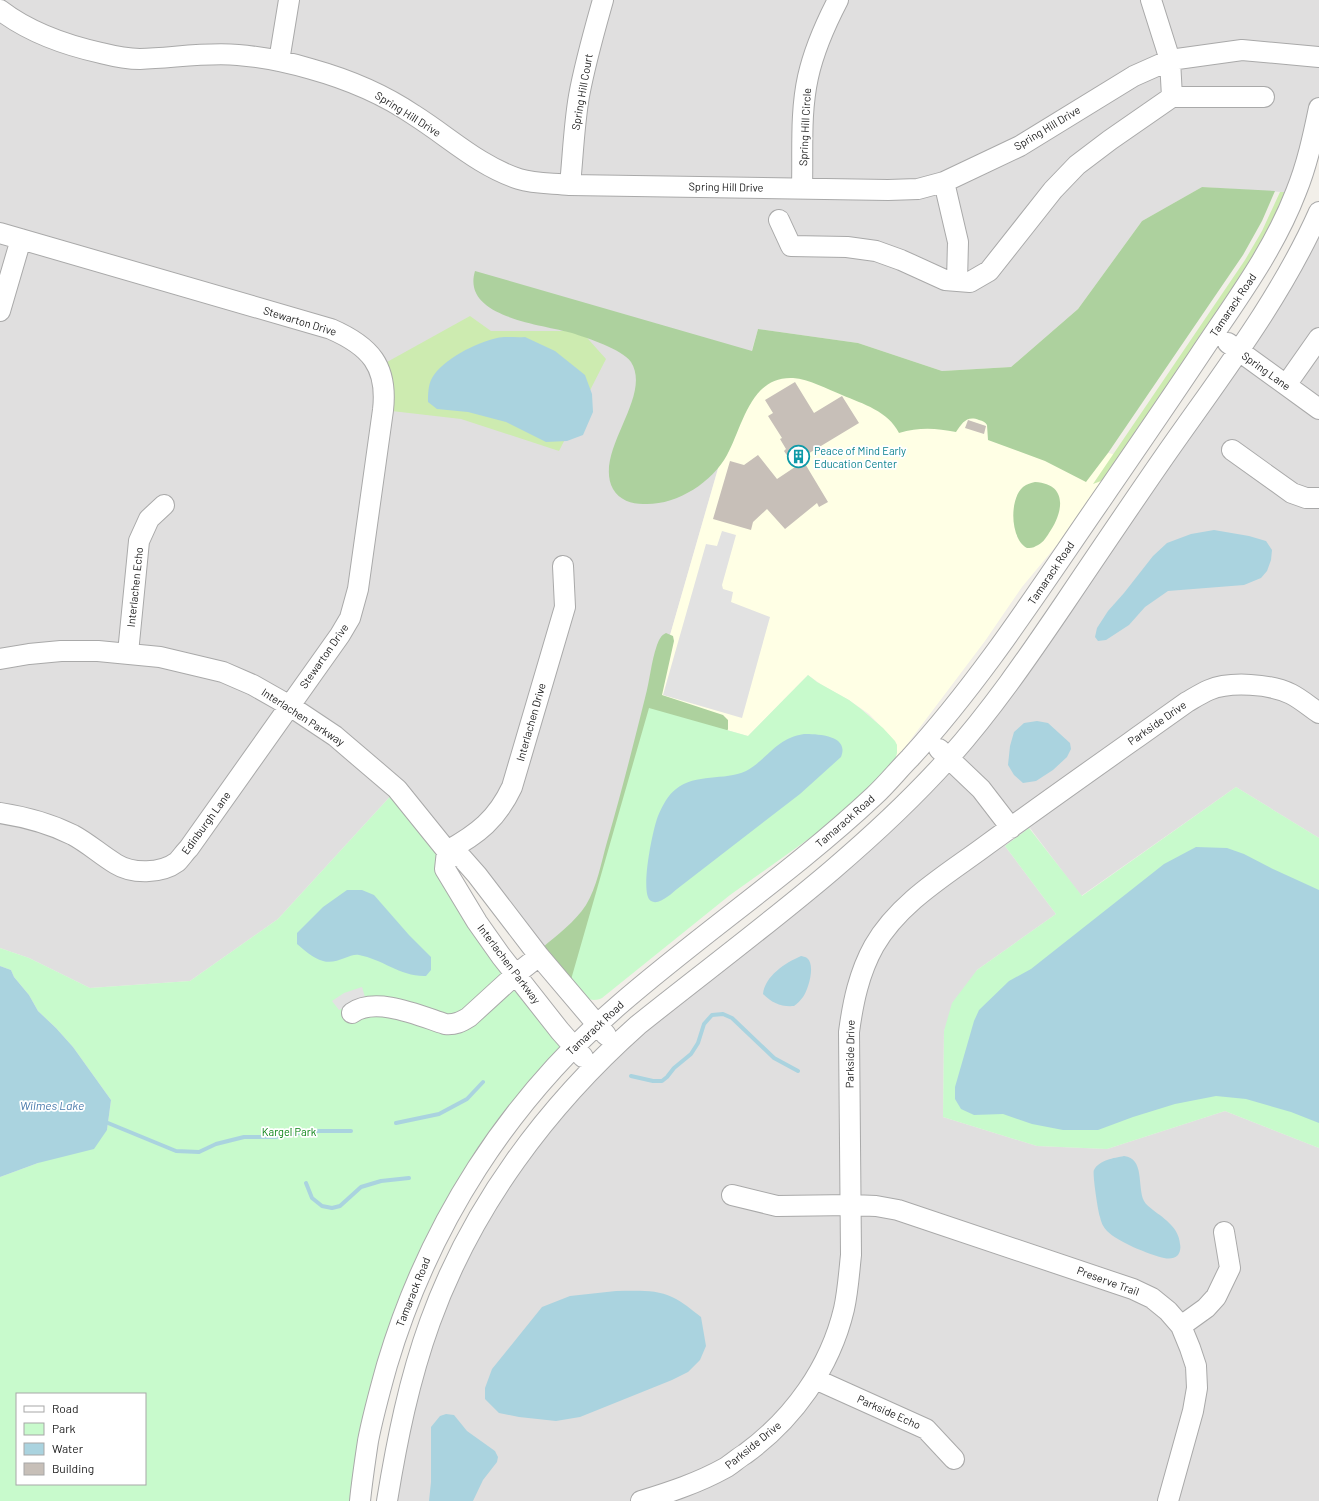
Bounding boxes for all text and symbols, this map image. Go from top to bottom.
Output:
street label: Spring Hill Court [568,53,595,131]
street label: Spring Hill Circle [796,87,813,166]
street label: Spring Hill Drive [373,88,444,139]
street label: Spring Hill Drive [1011,103,1082,152]
street label: Spring Hill Drive [688,179,764,194]
street label: Tamarack Road [1207,270,1259,339]
street label: Stewarton Drive [262,303,339,338]
street label: Spring Lane [1239,349,1293,393]
building icon: Peace of Mind Early Education Center [785,444,811,470]
place label: Peace of Mind Early Education Center [814,444,906,470]
street label: Tamarack Road [1025,538,1077,607]
street label: Interlachen Echo [124,546,145,628]
street label: Stewarton Drive [296,621,351,691]
street label: Interlachen Drive [513,681,548,762]
street label: Interlachen Parkway [259,685,347,748]
street label: Parkside Drive [1125,698,1189,747]
street label: Edinburgh Lane [178,789,233,857]
street label: Tamarack Road [813,792,877,850]
street label: Interlachen Parkway [475,921,544,1006]
street label: Tamarack Road [563,998,626,1058]
street label: Parkside Drive [842,1020,857,1088]
water label: Wilmes Lake [20,1098,84,1112]
park label: Kargel Park [262,1125,317,1138]
street label: Tamarack Road [393,1255,432,1328]
street label: Preserve Trail [1075,1263,1141,1298]
street label: Parkside Echo [856,1392,923,1431]
legend [16,1393,146,1485]
text: Road [52,1401,79,1415]
street label: Parkside Drive [722,1418,783,1471]
text: Park [52,1421,76,1435]
text: Water [52,1441,84,1455]
text: Building [52,1461,94,1475]

